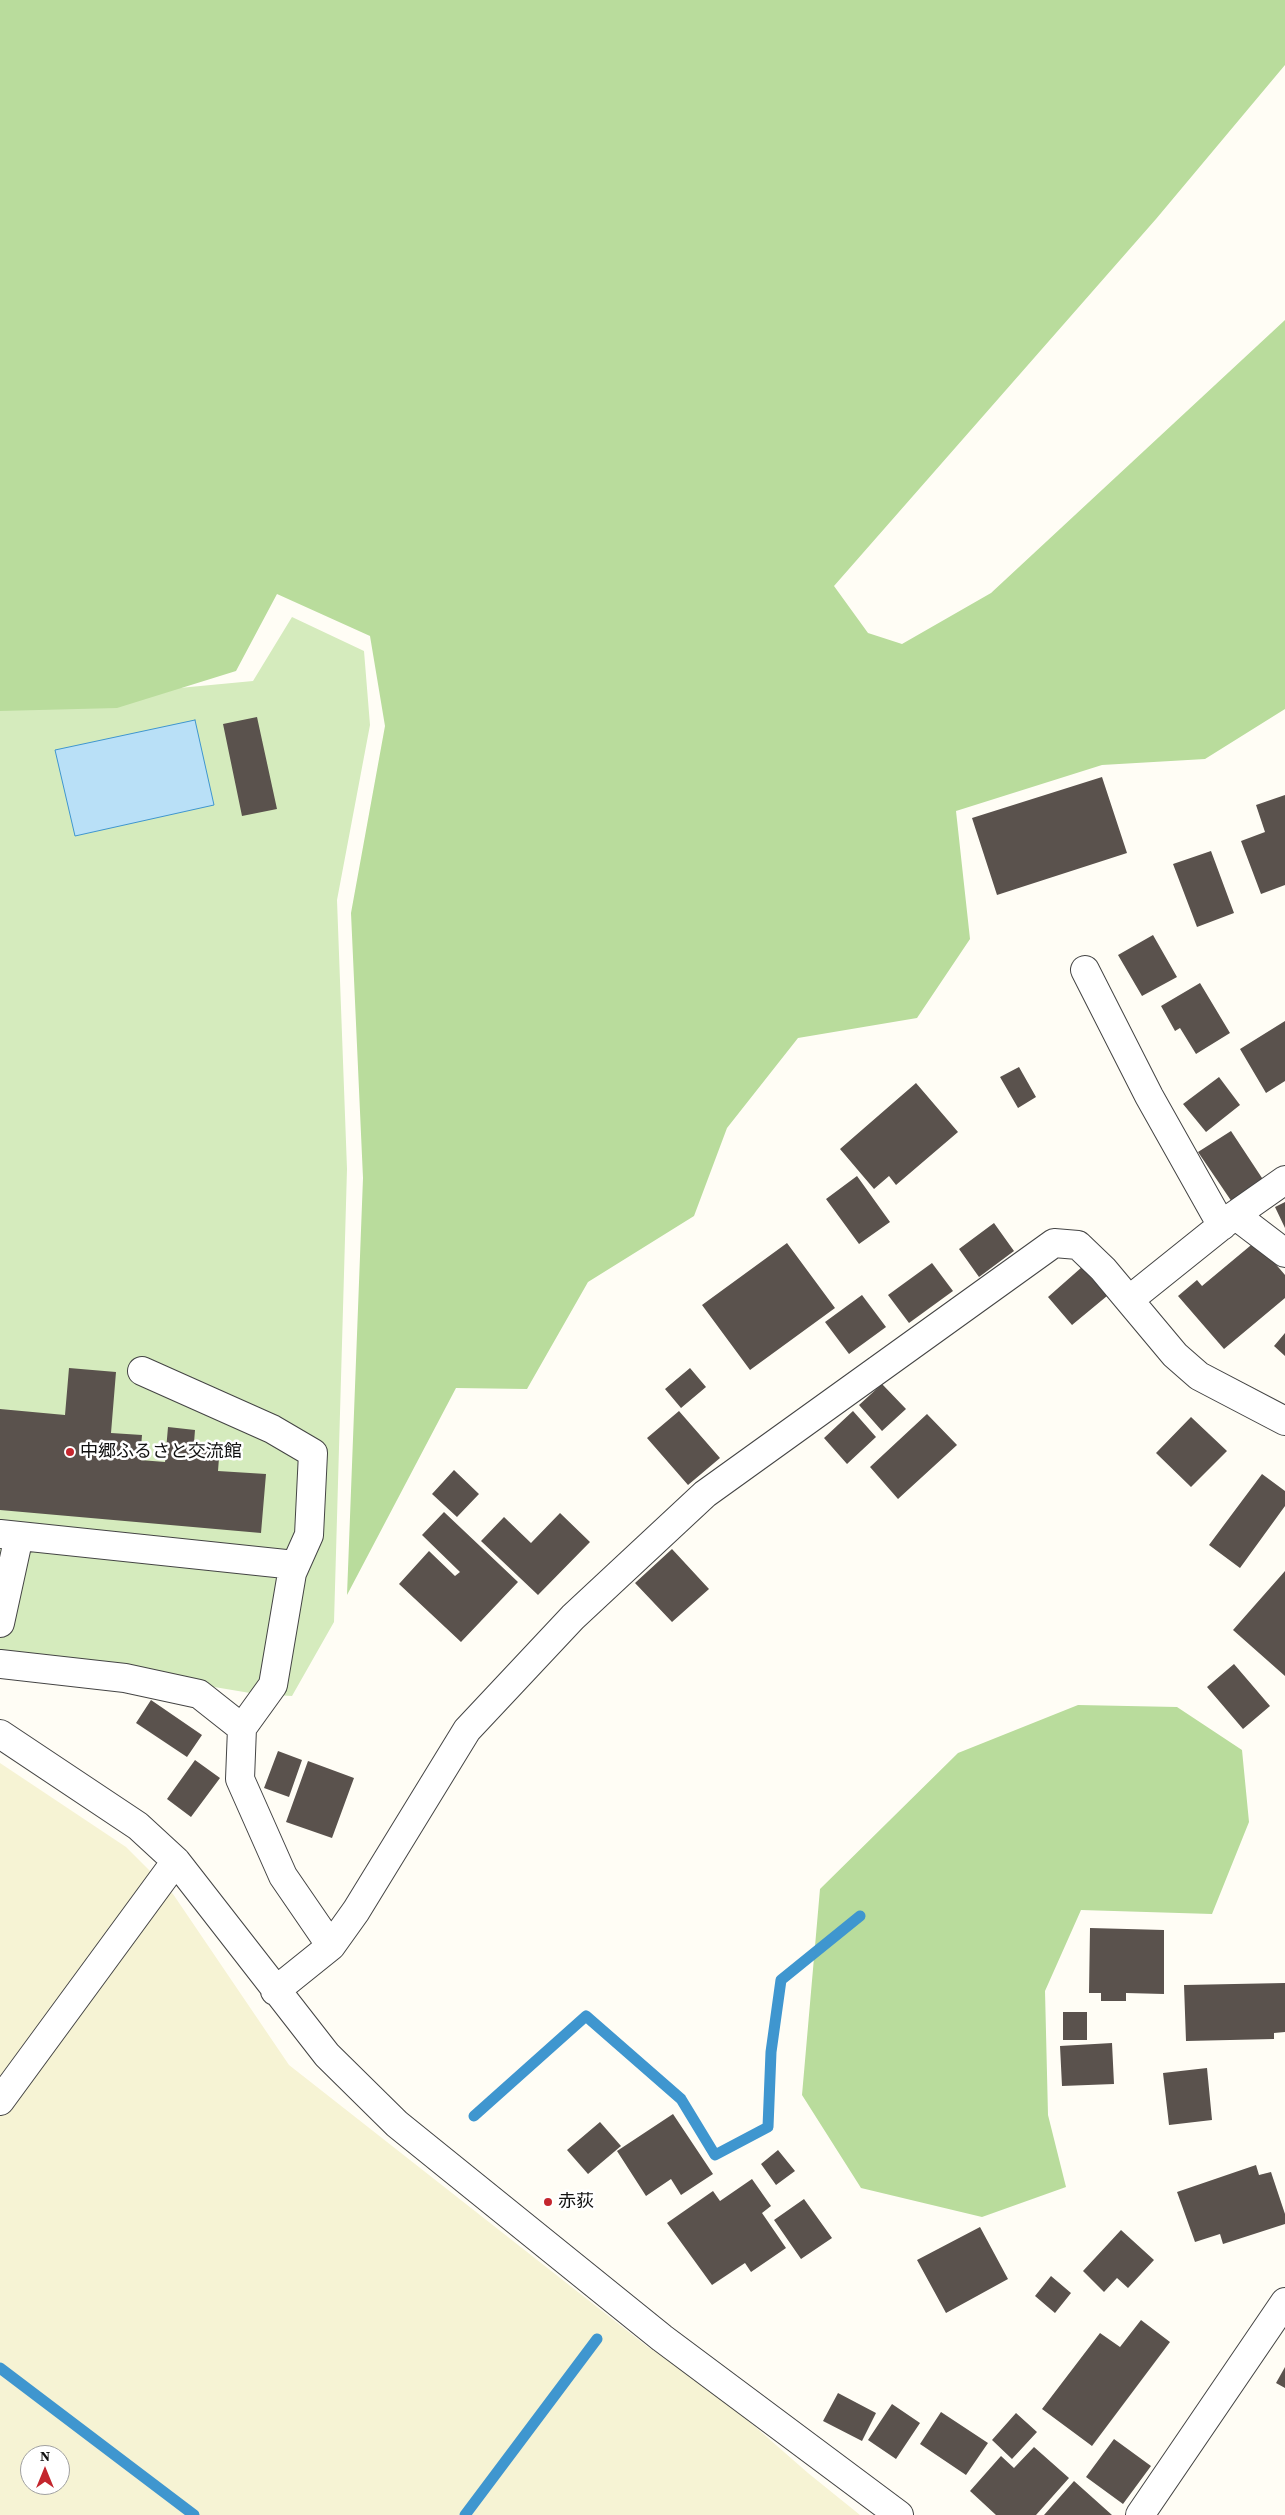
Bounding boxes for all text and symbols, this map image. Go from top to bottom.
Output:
place label: 中郷ふるさと交流館 [80,1441,242,1463]
marker: 中郷ふるさと交流館 [64,1446,76,1458]
place label: 赤荻 [558,2191,594,2213]
marker: 赤荻 [542,2196,554,2208]
north arrow [20,2445,70,2495]
text: N [40,2446,50,2466]

